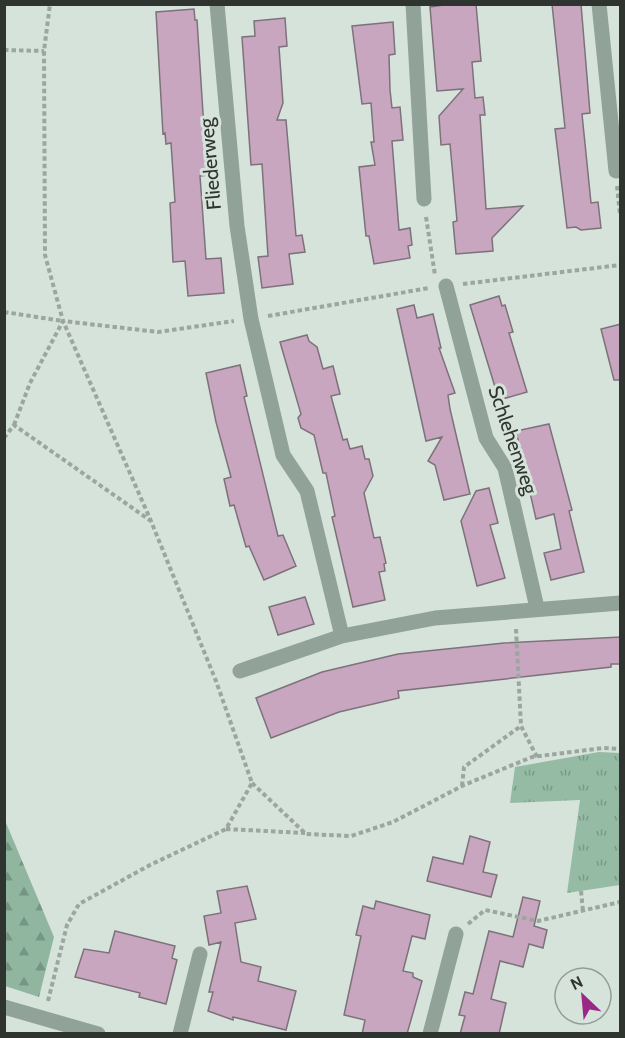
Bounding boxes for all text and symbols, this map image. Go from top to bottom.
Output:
street label: Fliederweg [194,116,226,211]
street label: Schlehenweg [483,383,543,498]
north arrow [553,966,613,1026]
text: N [567,972,586,994]

